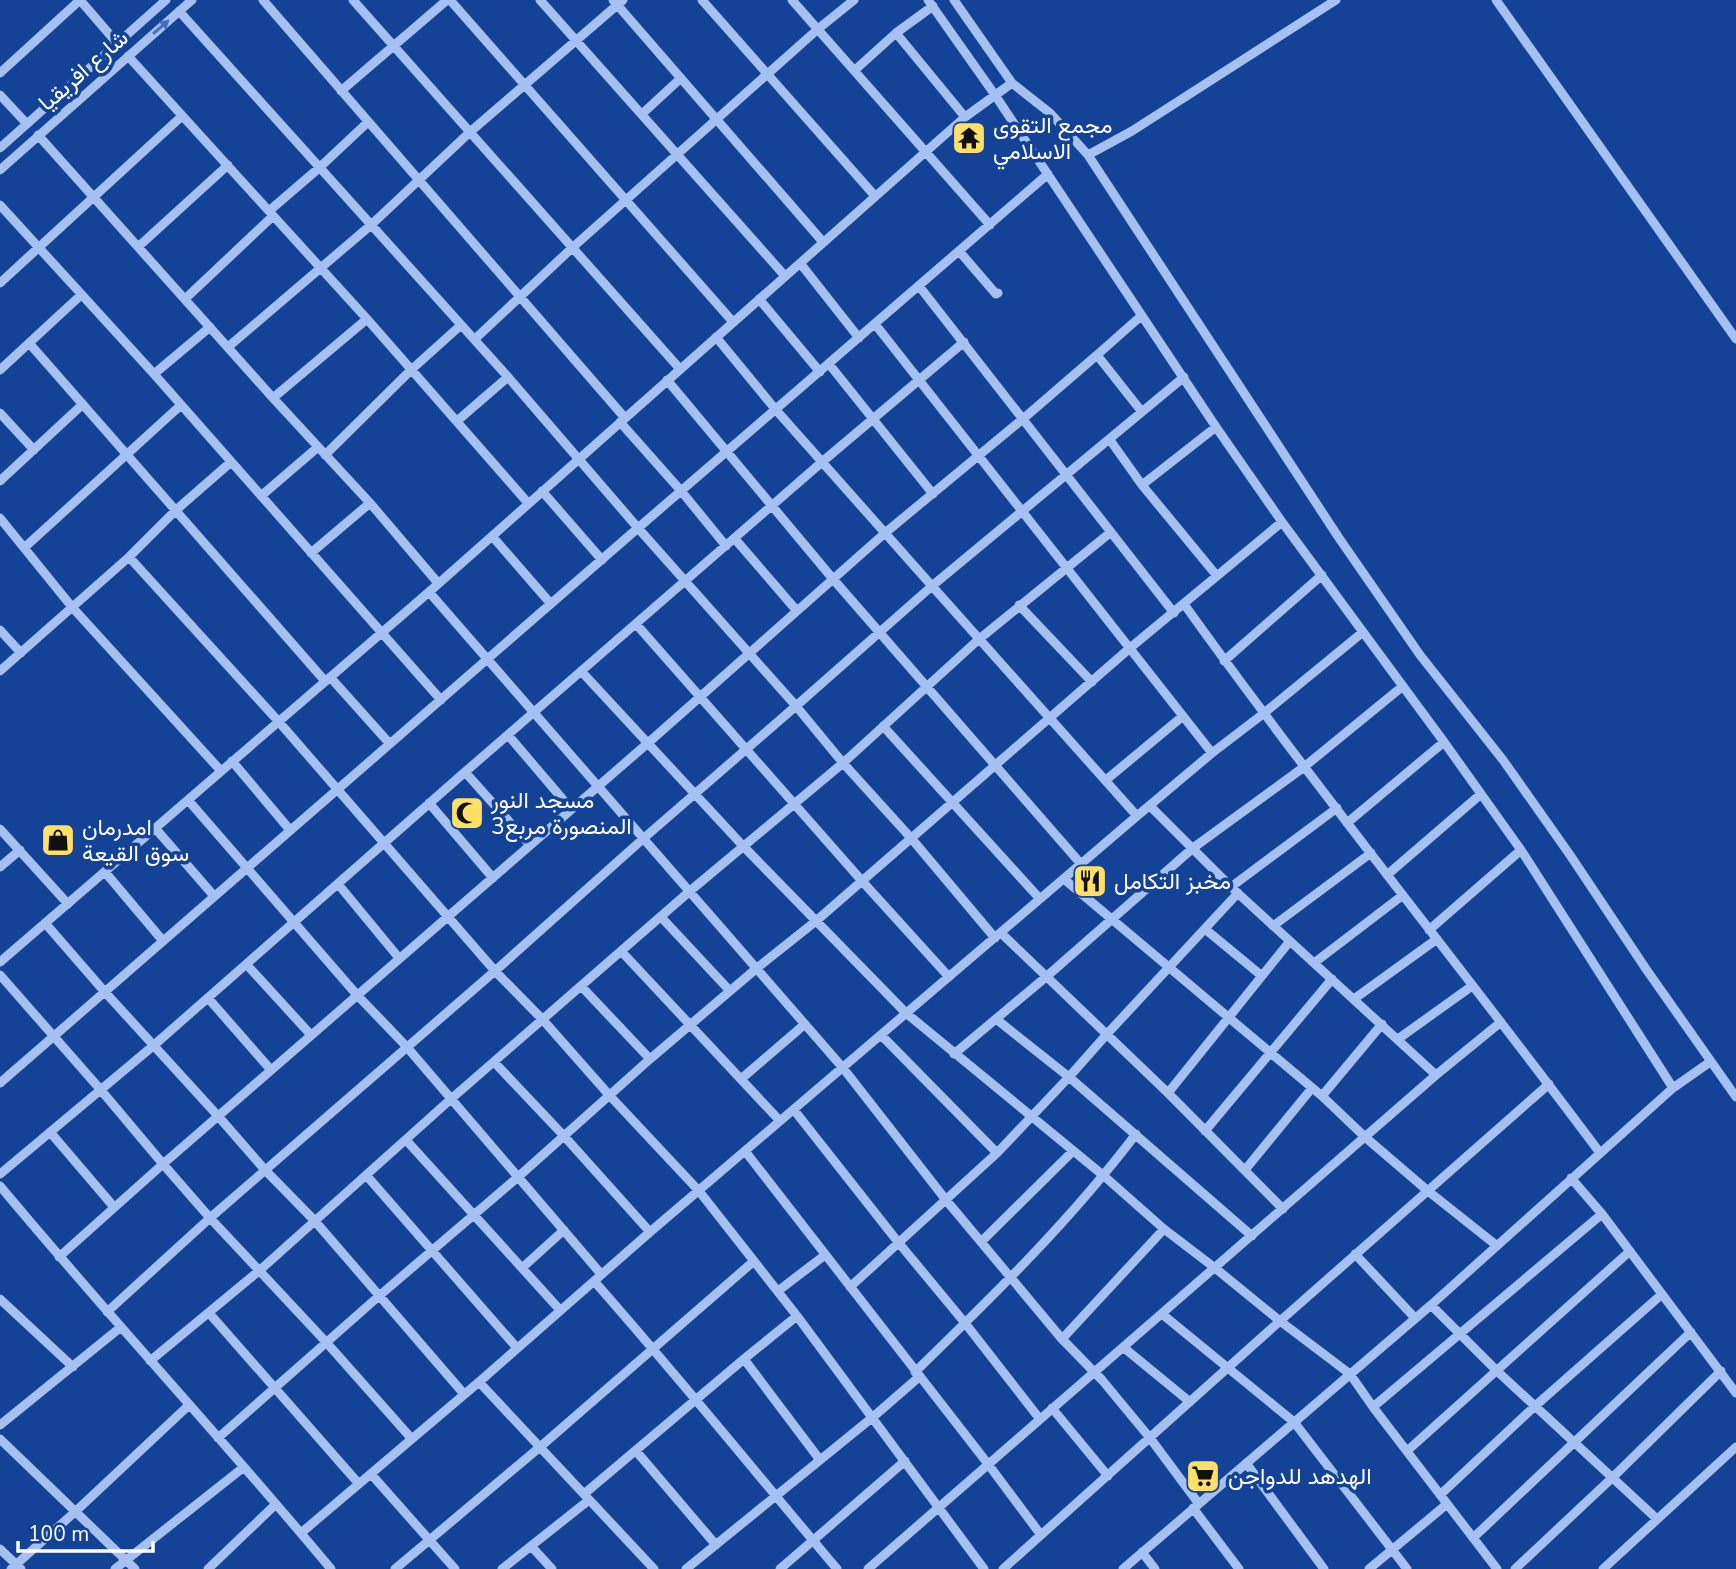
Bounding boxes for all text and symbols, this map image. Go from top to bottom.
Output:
one-way arrow [152,19,170,35]
street label: شارع افريقيا [32,23,135,118]
place label: مجمع التقوى الاسلامي [993,110,1113,170]
temple icon: مجمع التقوى الاسلامي [950,119,988,157]
place label: مسجد النور المنصورة مربع3 [490,785,632,842]
mosque icon: مسجد النور المنصورة مربع3 [448,794,486,832]
place label: امدرمان سوق القيعة [82,812,189,869]
shop icon: امدرمان سوق القيعة [39,821,77,859]
restaurant icon: مخبز التكامل [1071,862,1109,900]
place label: مخبز التكامل [1114,866,1231,897]
supermarket icon: الهدهد للدواجن [1184,1457,1222,1495]
place label: الهدهد للدواجن [1228,1461,1371,1492]
scale bar [18,1510,152,1554]
text: 100 m [28,1520,89,1548]

